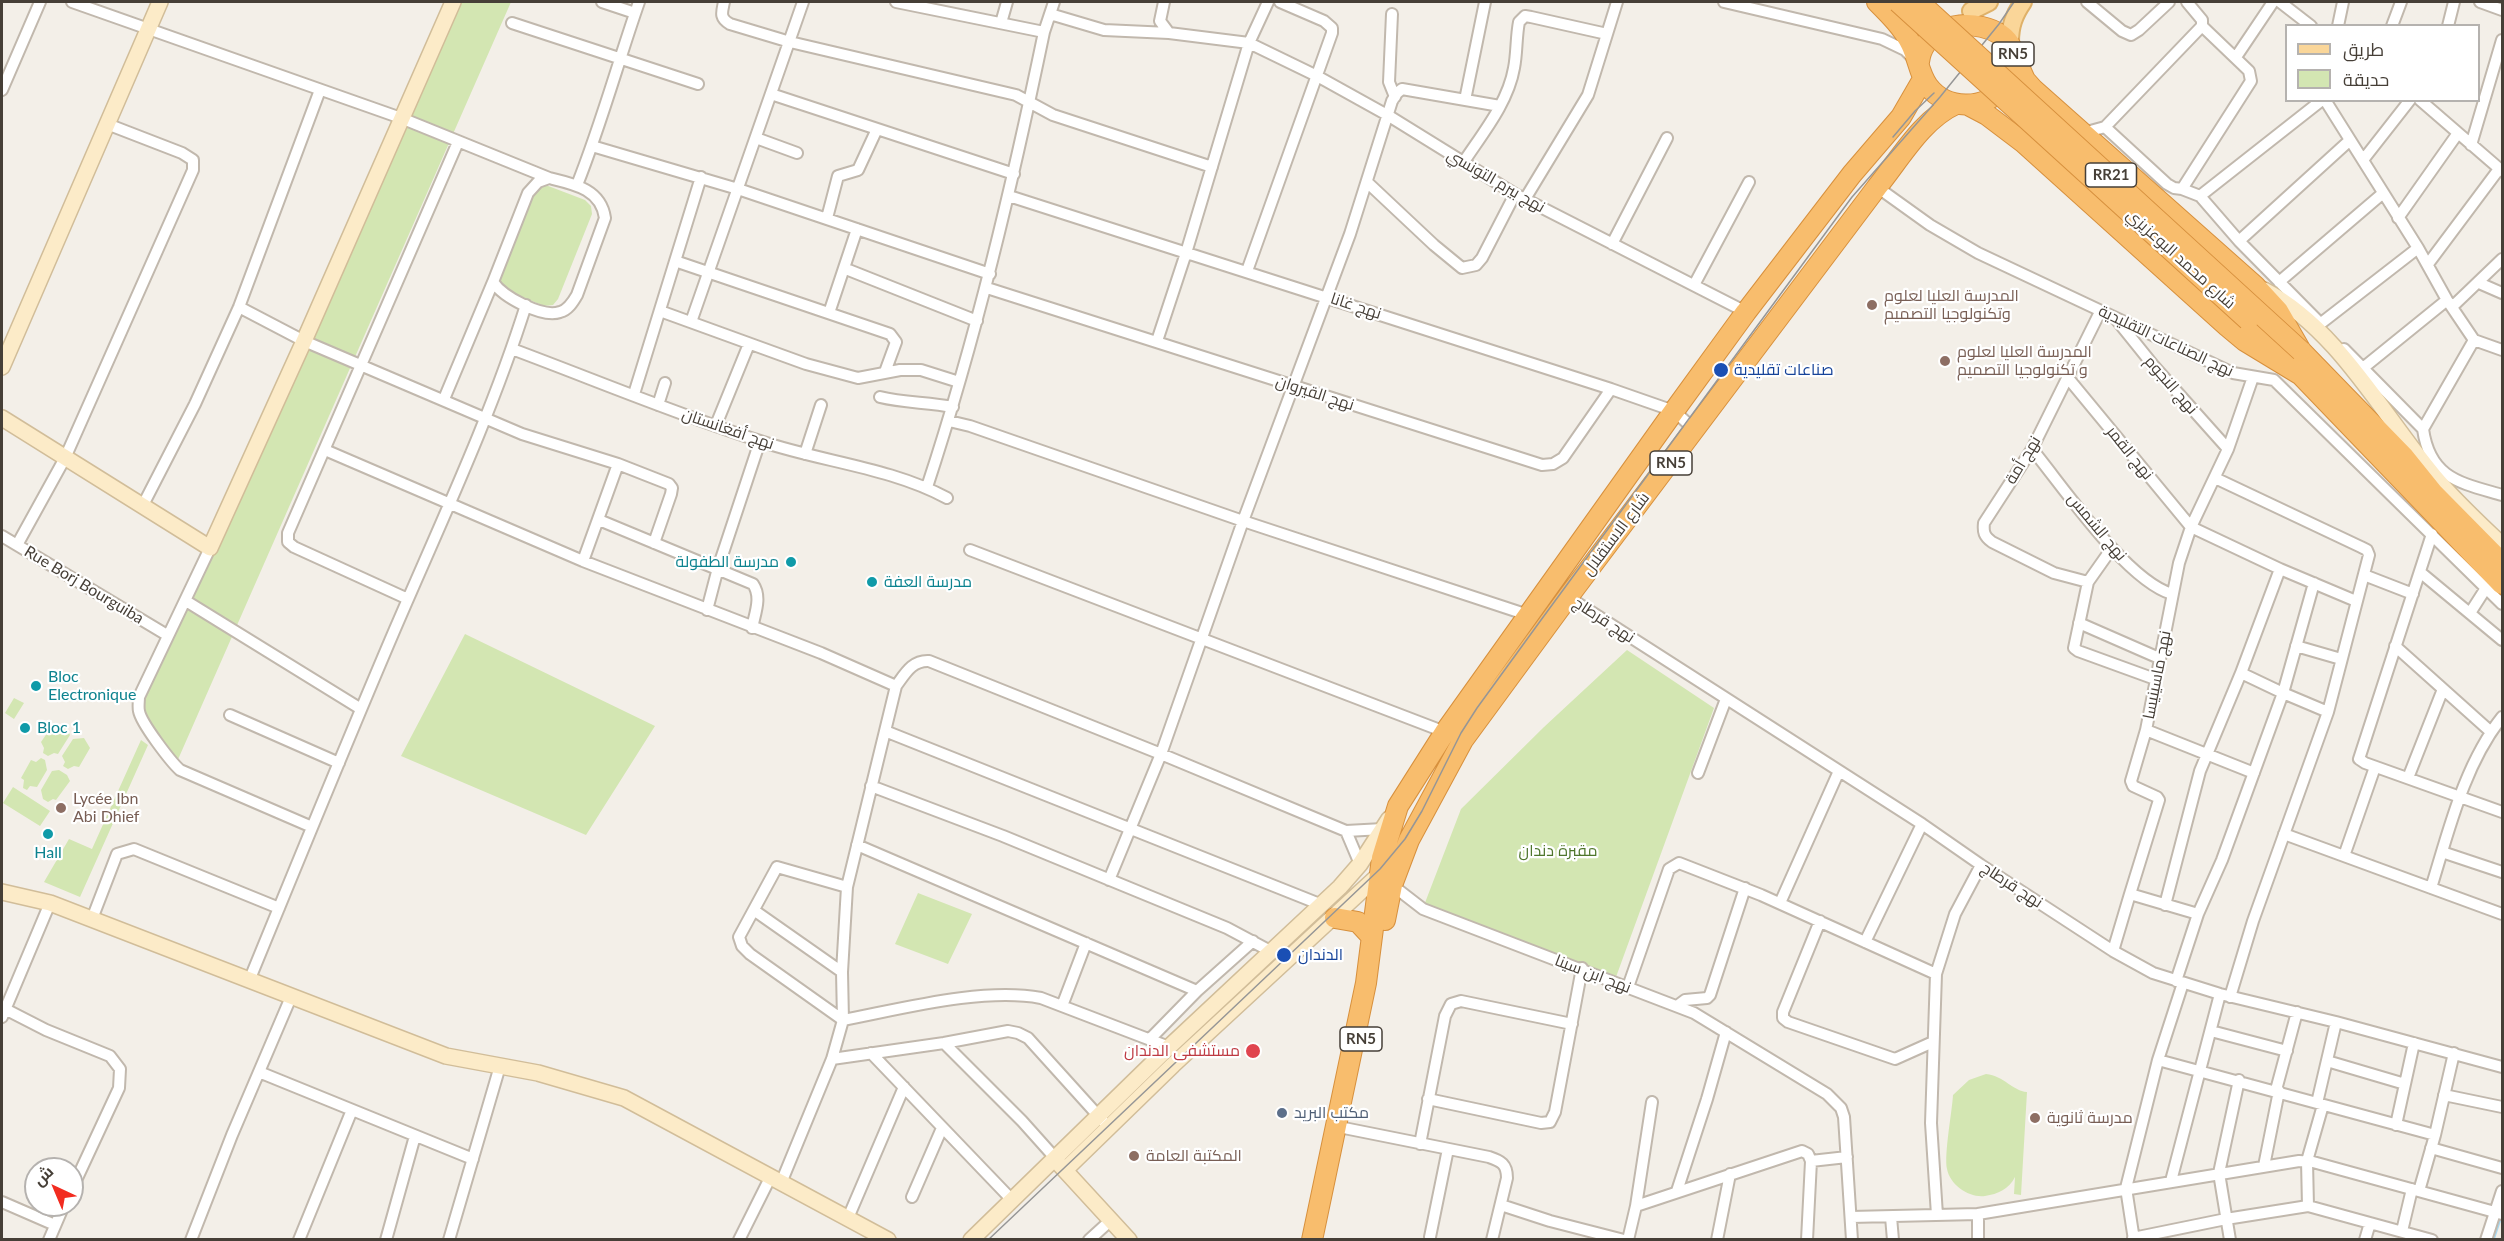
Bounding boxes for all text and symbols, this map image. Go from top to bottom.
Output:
legend [2285,24,2480,102]
text: طريق [2343,38,2384,60]
road number: RN5 [1992,42,2034,66]
text: حديقة [2343,68,2389,90]
street label: نهج بيرم التونسي [1444,145,1548,217]
road number: RR21 [2086,163,2136,187]
street label: شارع محمد البوعزيزي [2123,205,2239,313]
place label: المدرسة العليا لعلوم وتكنولوجيا التصميم [1884,286,2019,324]
street label: نهج غانا [1328,289,1384,323]
marker: المدرسة العليا لعلوم وتكنولوجيا التصميم [1865,298,1879,312]
street label: نهج الصناعات التقليدية [2095,301,2237,381]
place label: المدرسة العليا لعلوم و تكنولوجيا التصميم [1957,342,2092,380]
street label: نهج النجوم [2140,352,2202,418]
marker: المدرسة العليا لعلوم و تكنولوجيا التصميم [1938,354,1952,368]
place label: صناعات تقليدية [1734,360,1834,380]
marker: صناعات تقليدية [1712,361,1730,379]
street label: نهج القيروان [1273,371,1357,415]
street label: نهج أفغانستان [679,404,777,454]
street label: نهج القمر [2103,422,2157,484]
street label: نهج أمة [2001,432,2045,488]
road number: RN5 [1650,451,1692,475]
street label: شارع الاستقلال [1578,489,1654,579]
street label: نهج الشمس [2063,489,2131,565]
street label: Rue Borj Bourguiba [21,542,147,628]
place label: مدرسة الطفولة [676,552,779,572]
marker: مدرسة الطفولة [784,555,798,569]
place label: مدرسة العفة [884,572,972,592]
marker: مدرسة العفة [865,575,879,589]
street label: نهج قرطاج [1570,593,1638,647]
street label: نهج ماسينيسا [2139,629,2175,721]
place label: Bloc Electronique [48,667,136,705]
marker: Bloc Electronique [29,679,43,693]
place label: Bloc 1 [37,718,81,738]
marker: Bloc 1 [18,721,32,735]
place label: Lycée Ibn Abi Dhief [73,789,139,827]
marker: Lycée Ibn Abi Dhief [54,801,68,815]
marker: Hall [41,827,55,841]
park label: مقبرة دندان [1519,841,1597,861]
place label: Hall [34,843,62,863]
street label: نهج قرطاج [1978,858,2046,912]
place label: الدندان [1298,945,1343,965]
marker: الدندان [1275,946,1293,964]
street label: نهج ابن سينا [1552,951,1634,997]
road number: RN5 [1340,1027,1382,1051]
place label: مستشفى الدندان [1124,1041,1240,1061]
marker: مستشفى الدندان [1244,1042,1262,1060]
place label: مكتب البريد [1294,1103,1369,1123]
marker: مكتب البريد [1275,1106,1289,1120]
place label: مدرسة ثانوية [2047,1108,2133,1128]
marker: مدرسة ثانوية [2028,1111,2042,1125]
place label: المكتبة العامة [1146,1146,1242,1166]
marker: المكتبة العامة [1127,1149,1141,1163]
north arrow [24,1157,84,1217]
text: ش [29,1161,57,1189]

